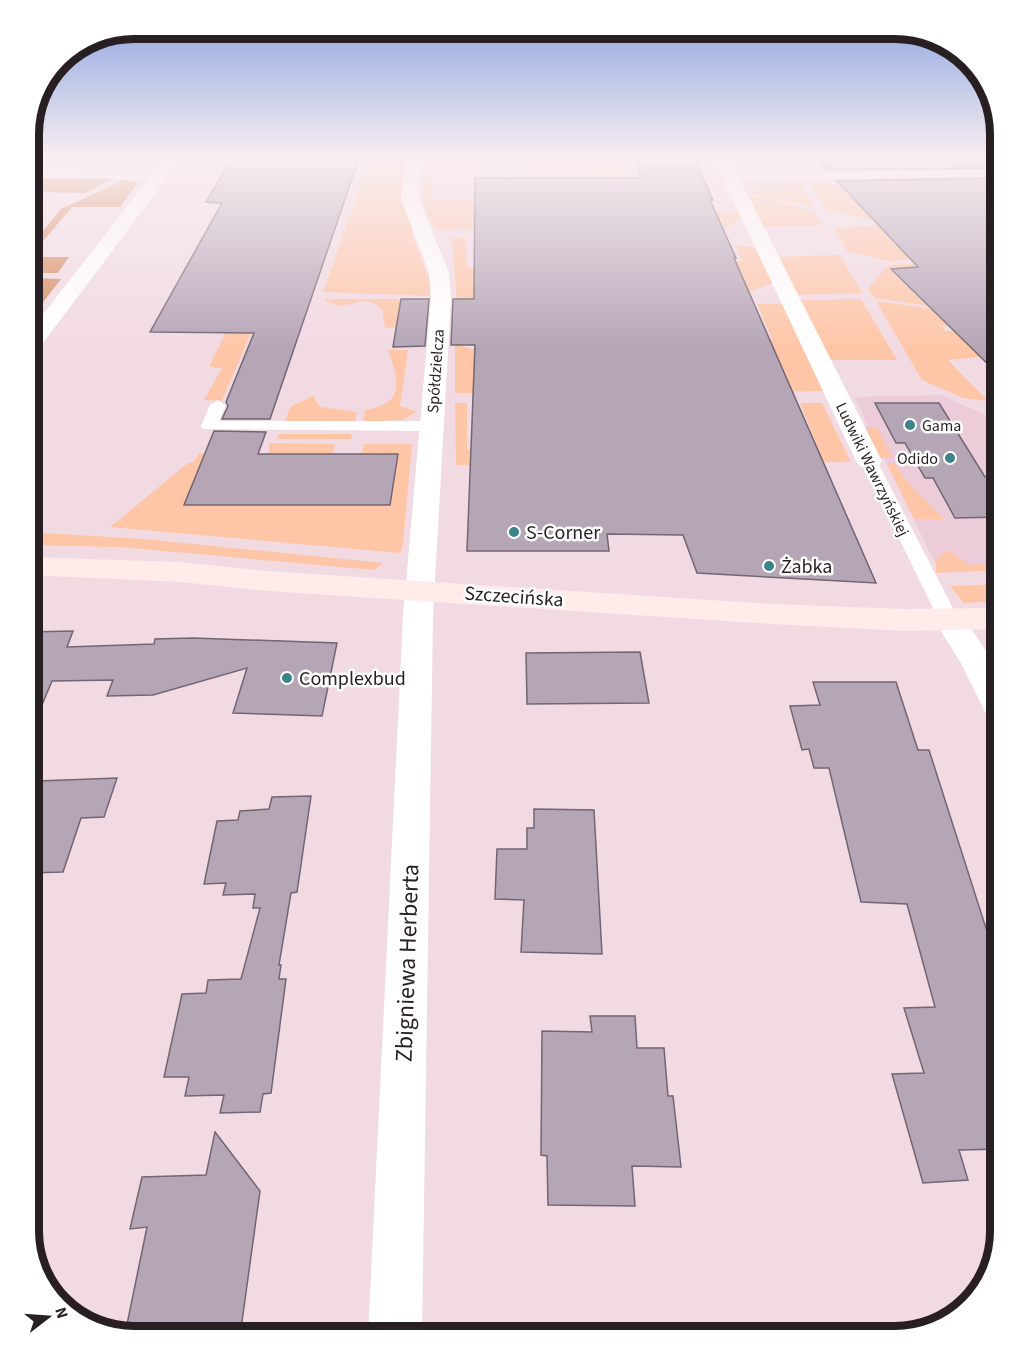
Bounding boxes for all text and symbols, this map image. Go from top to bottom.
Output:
street label: Spółdzielcza [422,328,450,414]
street label: Ludwiki Wawrzyńskiej [830,399,914,540]
place label: Gama [922,415,961,437]
marker: Gama [903,418,917,432]
place label: Odido [897,448,938,470]
marker: Odido [943,451,957,465]
place label: S-Corner [526,519,600,547]
marker: S-Corner [507,525,521,539]
place label: Żabka [781,553,832,581]
marker: Żabka [762,559,776,573]
street label: Szczecińska [463,580,565,614]
place label: Complexbud [299,665,406,693]
marker: Complexbud [280,671,294,685]
street label: Zbigniewa Herberta [387,863,428,1063]
north arrow [18,1287,78,1347]
text: N [49,1305,73,1321]

